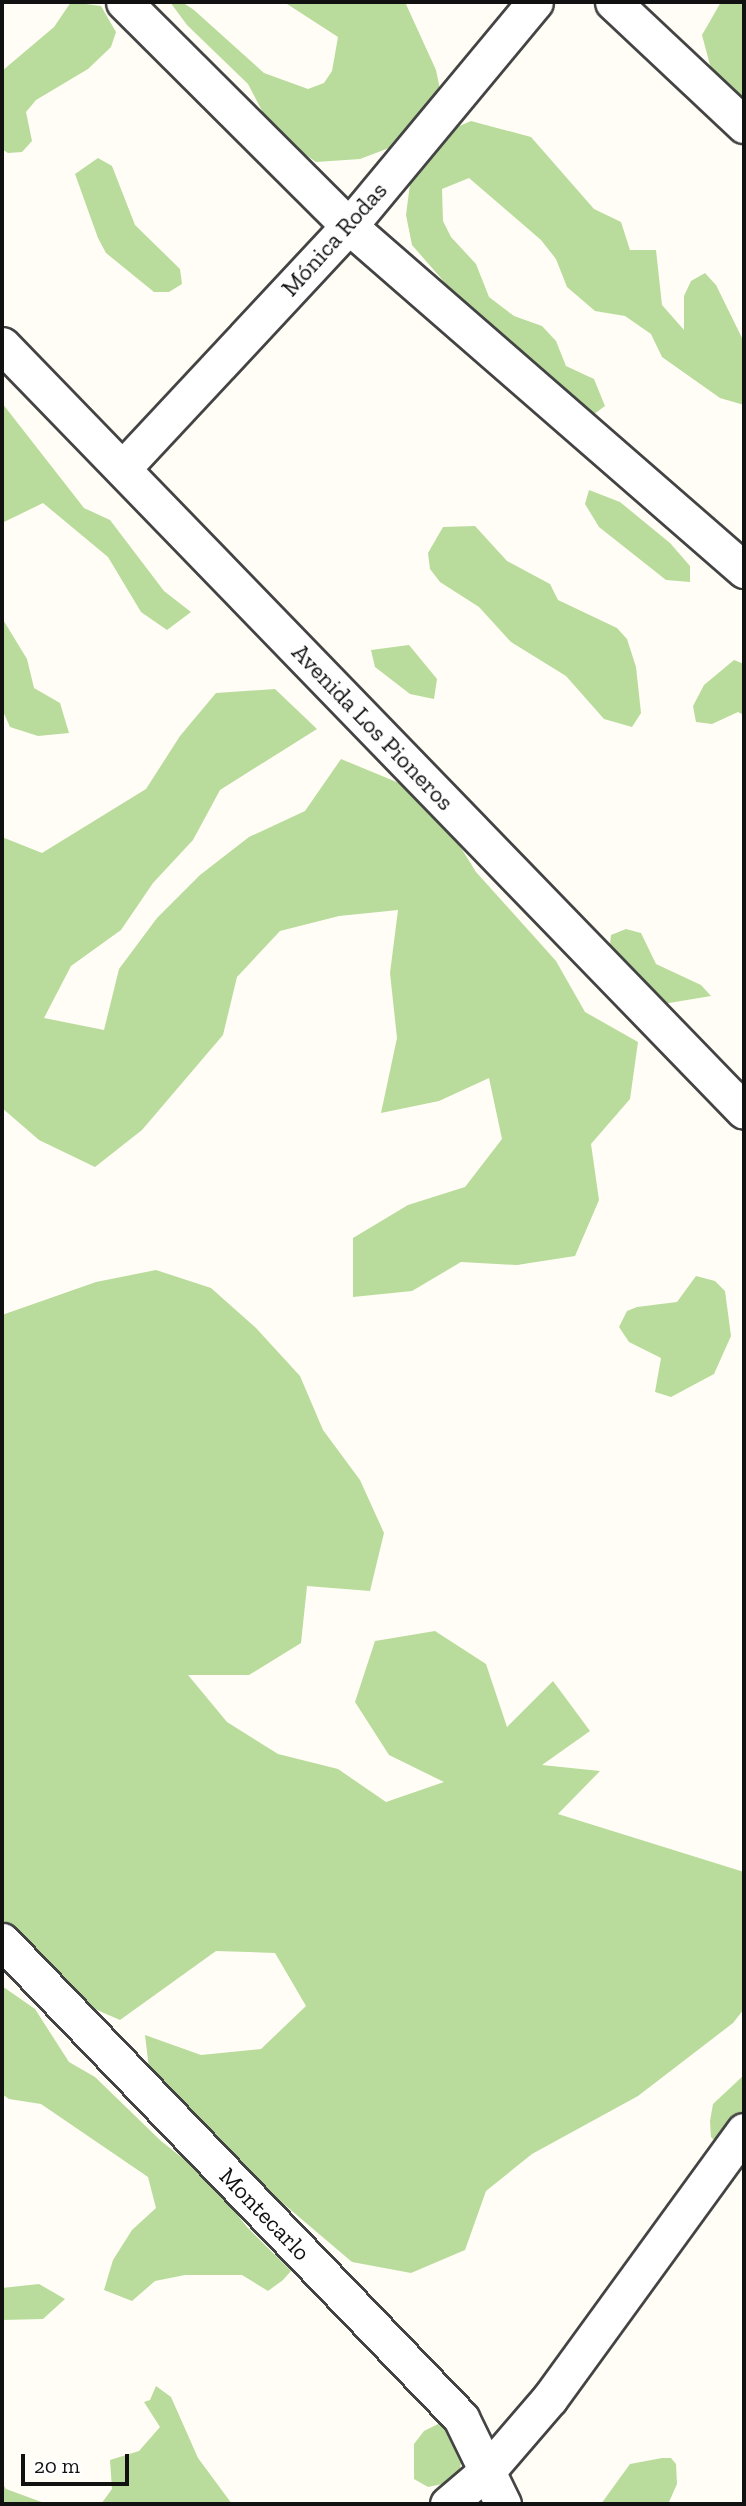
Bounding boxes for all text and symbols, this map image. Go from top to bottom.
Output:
street label: Mónica Rodas [275,176,393,302]
street label: Avenida Los Pioneros [286,638,460,816]
street label: Montecarlo [214,2162,316,2266]
scale bar [24,2440,133,2484]
text: 20 m [34,2453,80,2478]

